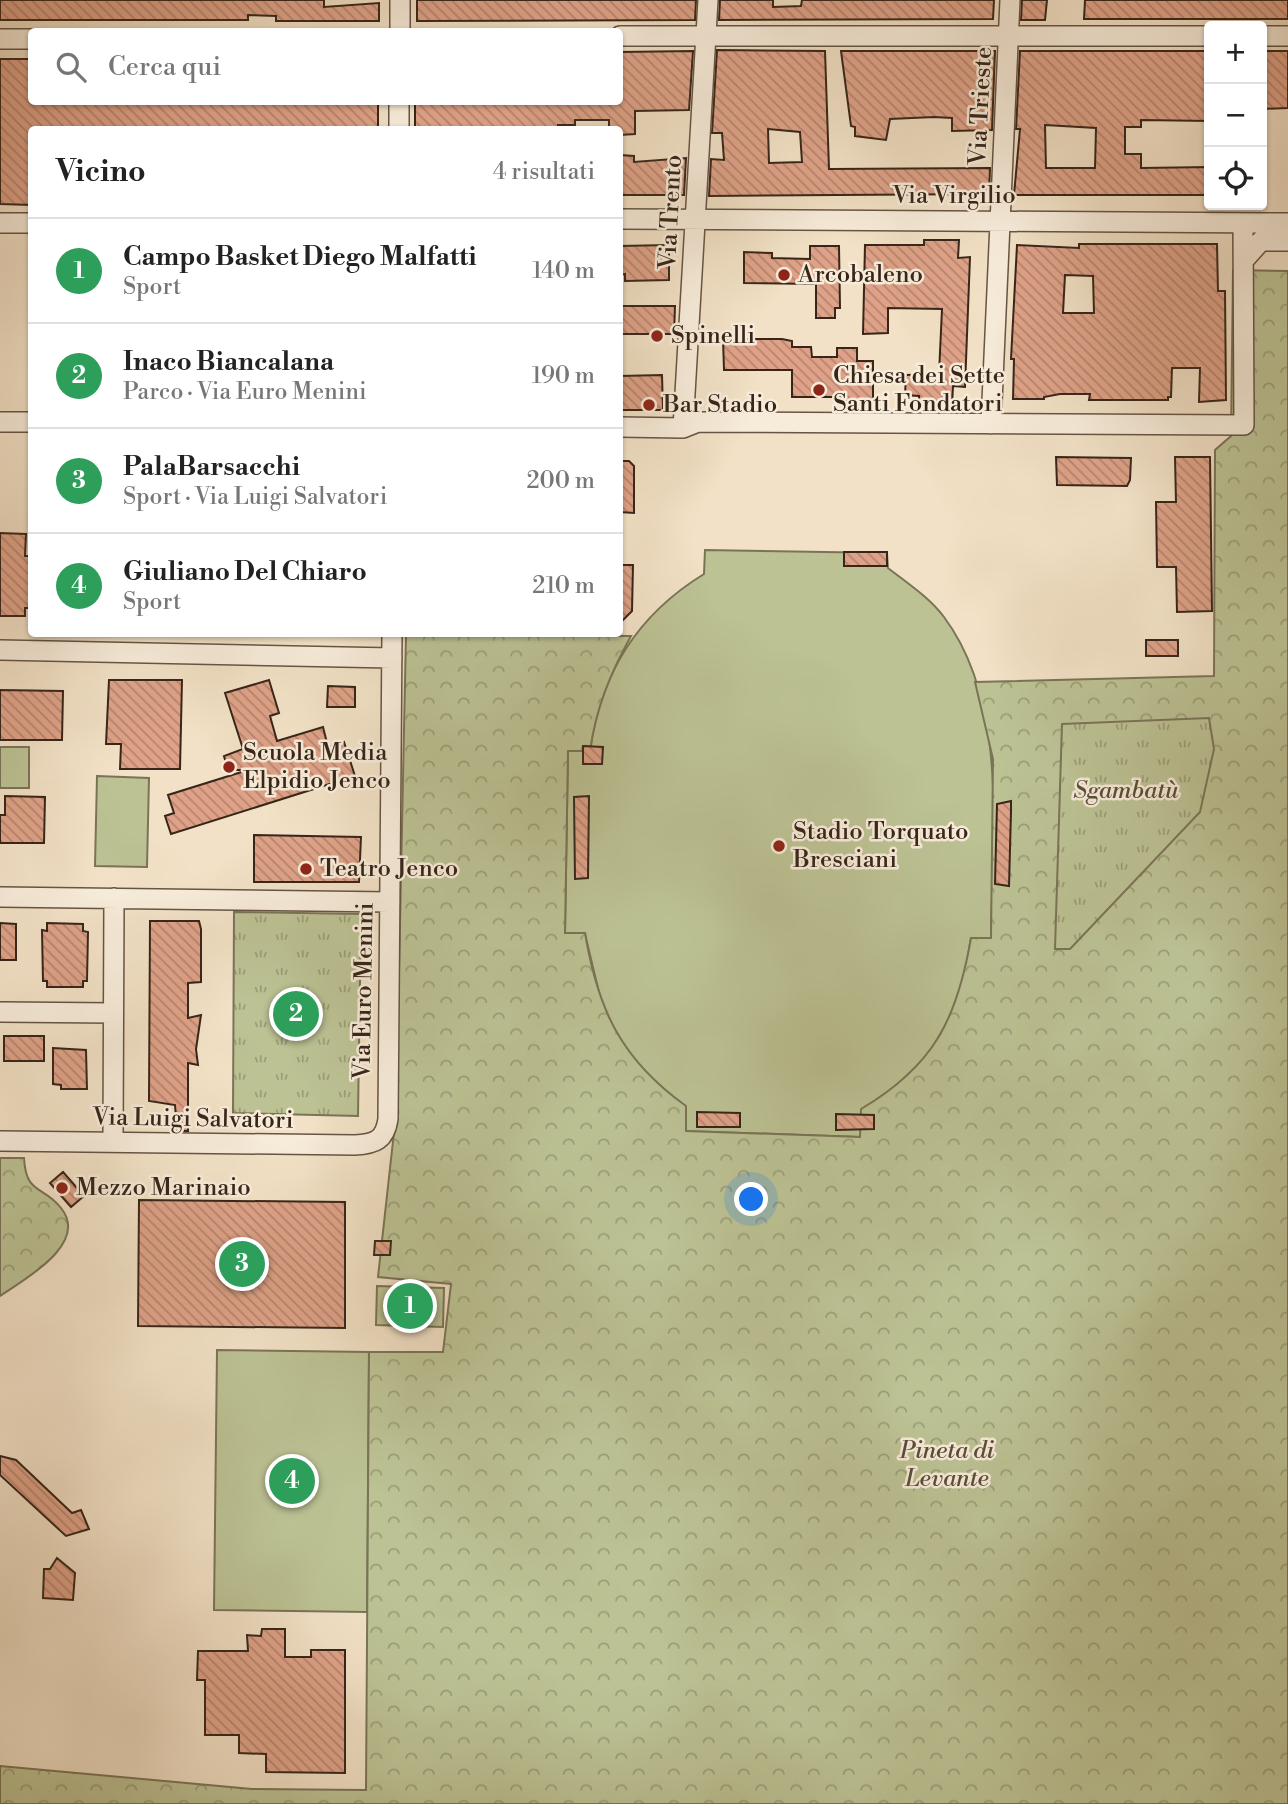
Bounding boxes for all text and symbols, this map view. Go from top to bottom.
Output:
map controls [1204,21,1267,210]
button: + [1204,21,1267,84]
search box [28,28,623,105]
street label: Via Trieste [963,46,999,167]
icon: search [52,48,90,86]
text: Cerca qui [108,51,221,83]
button: − [1204,84,1267,147]
button: locate [1204,147,1267,210]
text: Vicino [56,153,146,191]
street label: Via Trento [653,154,689,271]
text: 4 risultati [493,158,595,186]
street label: Via Virgilio [891,181,1016,211]
text: Campo Basket Diego Malfatti [123,241,477,273]
text: 1 [73,257,85,285]
text: 140 m [532,257,595,285]
place label: Arcobaleno [797,260,923,290]
marker: Arcobaleno [776,267,792,283]
text: Sport [123,273,181,301]
place label: Spinelli [671,321,755,351]
marker: Spinelli [649,328,665,344]
text: Inaco Biancalana [123,346,334,378]
place label: Chiesa dei Sette Santi Fondatori [833,361,1005,419]
text: 2 [72,362,86,390]
text: 190 m [532,362,595,390]
text: Parco · Via Euro Menini [123,378,367,406]
marker: Chiesa dei Sette Santi Fondatori [811,382,827,398]
place label: Bar Stadio [662,390,777,420]
marker: Bar Stadio [641,397,657,413]
text: PalaBarsacchi [123,451,300,483]
text: 3 [72,467,86,495]
text: 200 m [527,467,595,495]
text: Sport · Via Luigi Salvatori [123,483,387,511]
text: Giuliano Del Chiaro [123,556,367,588]
text: 4 [71,572,87,600]
text: 210 m [532,572,595,600]
text: Sport [123,588,181,616]
place label: Scuola Media Elpidio Jenco [243,738,391,796]
marker: Scuola Media Elpidio Jenco [221,759,237,775]
park label: Sgambatù [1073,776,1179,806]
place label: Stadio Torquato Bresciani [792,817,969,875]
marker: Stadio Torquato Bresciani [771,838,787,854]
place label: Teatro Jenco [320,854,458,884]
marker: Teatro Jenco [298,861,314,877]
street label: Via Euro Menini [347,902,381,1081]
pin: 2 [273,988,319,1040]
street label: Via Luigi Salvatori [91,1102,294,1136]
place label: Mezzo Marinaio [76,1173,251,1203]
marker: Mezzo Marinaio [54,1180,70,1196]
your location [734,1182,768,1216]
pin: 3 [219,1238,265,1290]
pin: 1 [387,1280,433,1332]
park label: Pineta di Levante [899,1436,995,1494]
pin: 4 [269,1455,315,1507]

